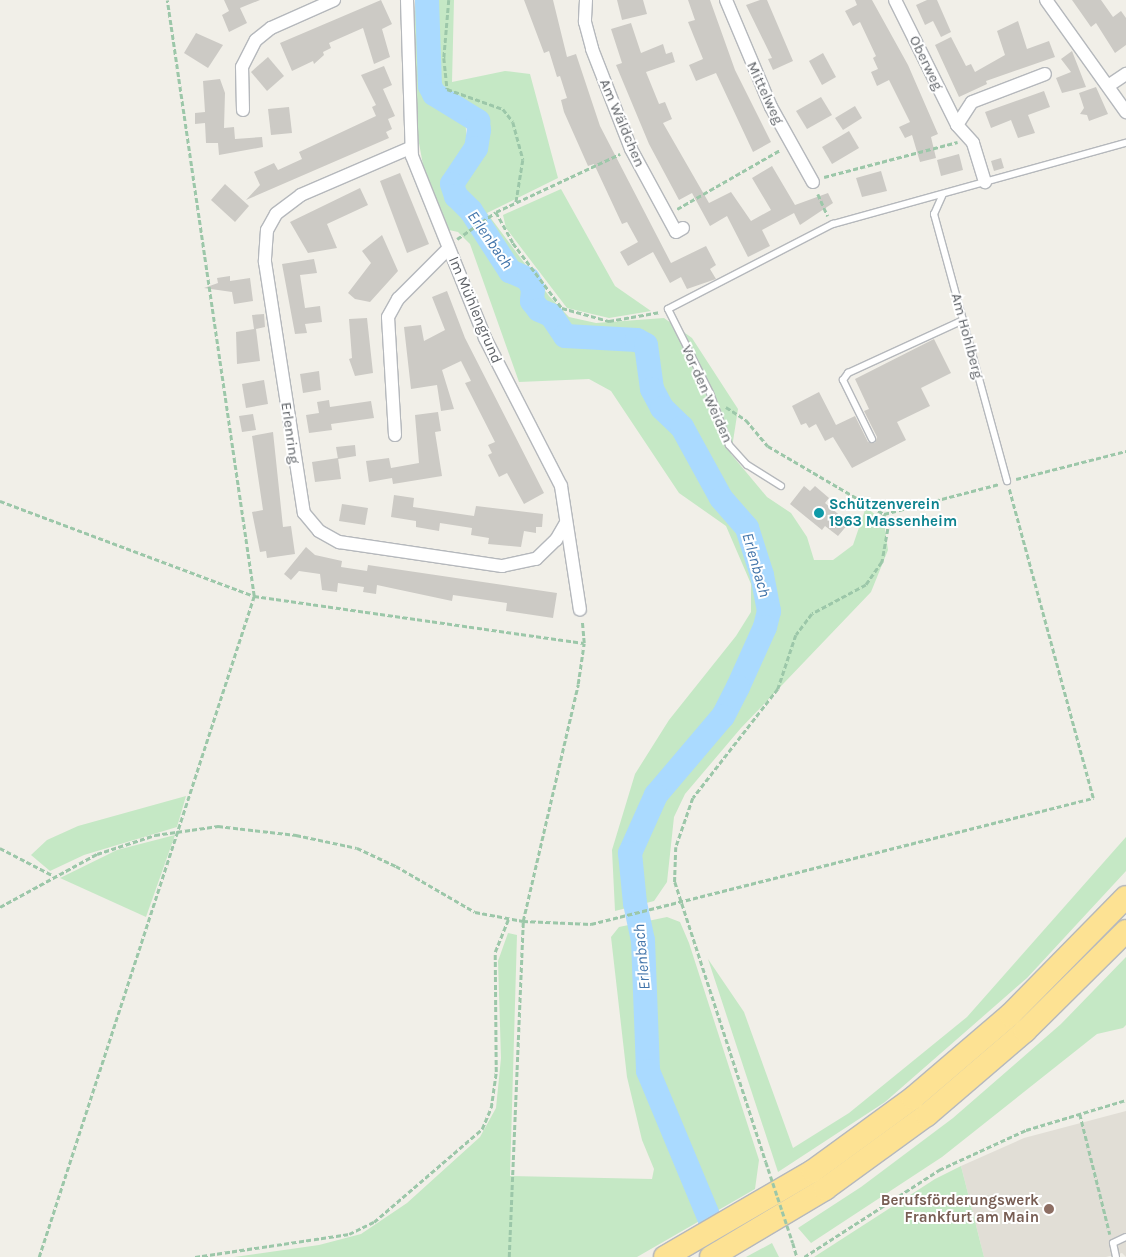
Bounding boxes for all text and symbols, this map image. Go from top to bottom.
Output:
street label: Oberweg [905,33,947,93]
street label: Mittelweg [743,59,787,127]
street label: Am Wäldchen [595,76,649,170]
water label: Erlenbach [463,207,517,273]
street label: Im Mühlengrund [444,254,506,366]
street label: Am Hohlberg [947,291,987,381]
street label: Vor den Weiden [677,342,737,446]
street label: Erlenring [277,401,303,465]
place label: Schützenverein 1963 Massenheim [829,495,957,530]
marker: Schützenverein 1963 Massenheim [813,507,825,519]
water label: Erlenbach [738,530,774,600]
water label: Erlenbach [630,923,654,991]
place label: Berufsförderungswerk Frankfurt am Main [881,1191,1039,1226]
marker: Berufsförderungswerk Frankfurt am Main [1043,1203,1055,1215]

